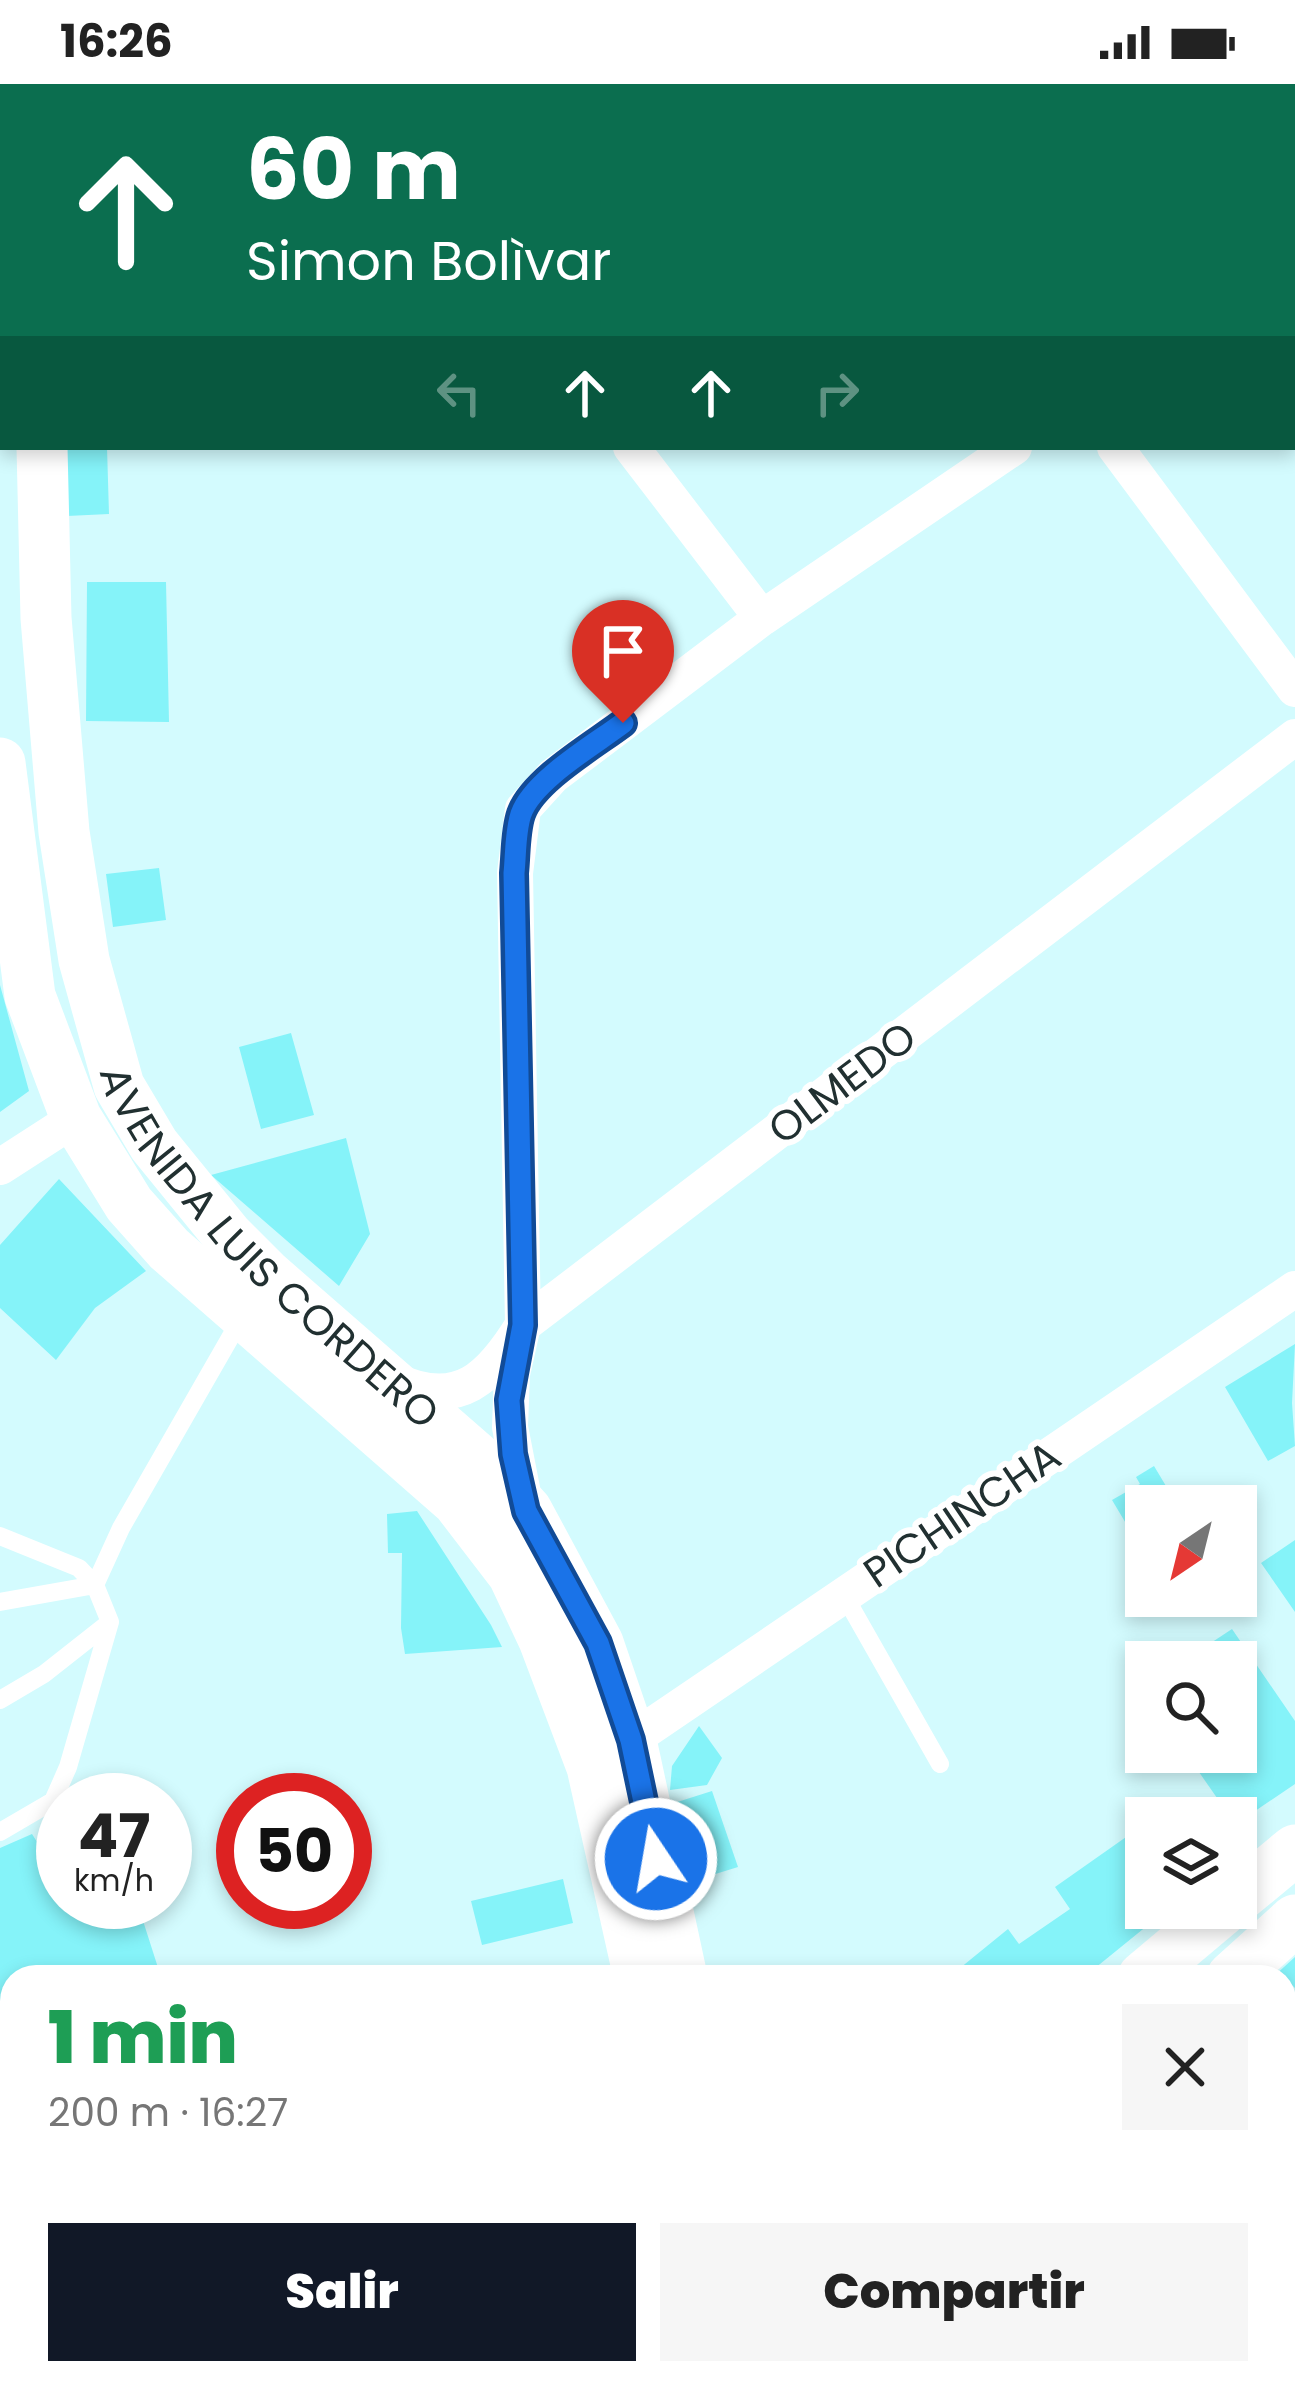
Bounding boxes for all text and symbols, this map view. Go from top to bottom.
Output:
text: 16:26 [60,10,173,73]
text: 60 m [246,111,461,228]
icon: ahead [48,132,204,288]
text: Simon Bolìvar [246,223,611,299]
icon: left [426,360,492,426]
icon: ahead [552,360,618,426]
icon: ahead [678,360,744,426]
icon: right [804,360,870,426]
pin [572,600,674,723]
icon: arrive [590,618,656,684]
street label: OLMEDO [756,1008,928,1158]
street label: AVENIDA LUIS CORDERO [85,1059,452,1442]
street label: PICHINCHA [852,1426,1072,1602]
north arrow [1125,1485,1257,1617]
map controls [1125,1485,1257,1929]
button: search [1125,1641,1257,1773]
speed limit sign: 50 [216,1773,372,1929]
text: 47 [78,1794,150,1878]
position arrow [593,1796,719,1922]
button: layers [1125,1797,1257,1929]
text: km/h [74,1859,154,1902]
text: 1 min [48,1987,238,2088]
button: close [1122,2004,1248,2130]
text: 200 m · 16:27 [48,2085,288,2140]
button: Salir [48,2223,636,2361]
button: Compartir [660,2223,1248,2361]

